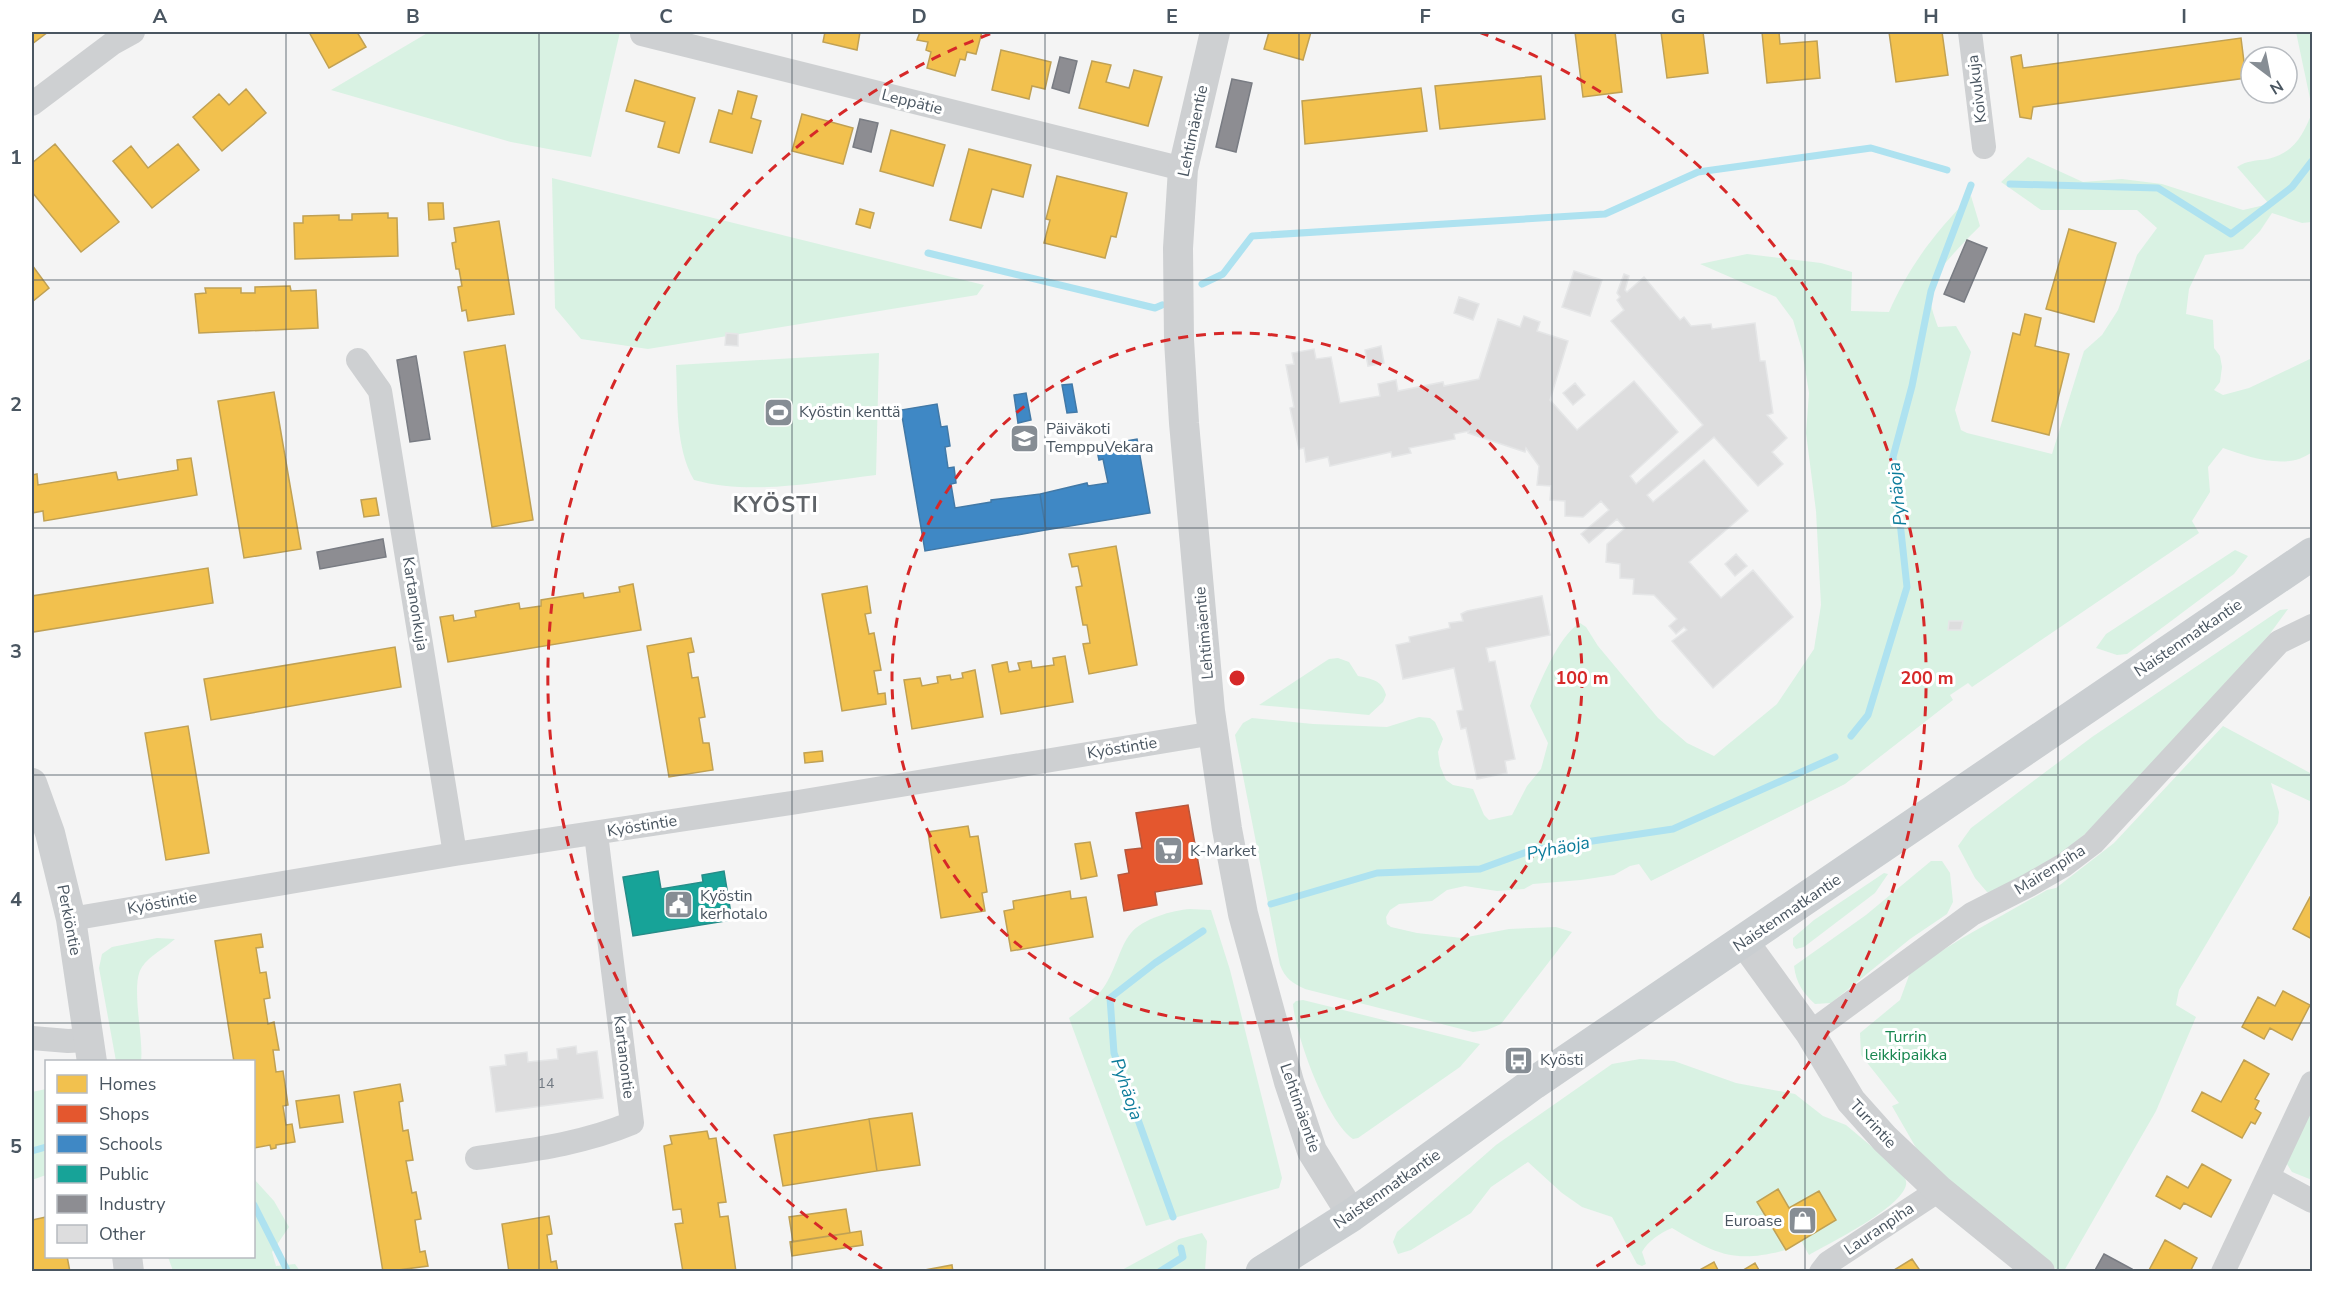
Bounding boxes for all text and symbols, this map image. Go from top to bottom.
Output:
text: A [153,3,168,30]
text: B [406,3,420,30]
text: C [659,3,673,30]
text: D [911,3,927,30]
text: E [1166,3,1178,30]
text: F [1419,3,1431,30]
text: G [1671,3,1685,30]
text: H [1923,3,1939,30]
text: I [2181,3,2187,30]
north arrow [2239,45,2299,105]
street label: Koivukuja [1962,53,1992,125]
text: N [2266,74,2287,99]
street label: Lehtimäentie [1173,83,1213,179]
street label: Leppätie [879,84,945,120]
text: 1 [10,144,22,171]
text: 2 [10,391,22,418]
sports icon: Kyöstin kenttä [762,396,794,428]
place label: Kyöstin kenttä [799,401,901,423]
place label: Päiväkoti TemppuVekara [1046,418,1153,458]
school or university icon: Päiväkoti TemppuVekara [1009,422,1041,454]
water label: Pyhäoja [1882,461,1912,527]
district label: KYÖSTI [733,490,819,520]
street label: Kartanonkuja [397,555,433,653]
street label: Lehtimäentie [1189,586,1219,680]
street label: Naistenmatkantie [2130,594,2246,682]
text: 3 [10,638,22,665]
text: 100 m [1555,666,1609,690]
text: 200 m [1900,666,1954,690]
centre of rings [1227,668,1247,688]
street label: Kyöstintie [1086,732,1158,764]
street label: Kyöstintie [606,810,678,842]
water label: Pyhäoja [1524,830,1592,866]
supermarket icon: K-Market [1153,835,1185,867]
place label: K-Market [1190,840,1256,862]
street label: Mairenpiha [2010,840,2090,900]
street label: Naistenmatkantie [1729,869,1845,957]
street label: Perkiöntie [51,883,87,957]
place label: Kyöstin kerhotalo [700,885,768,925]
text: 4 [10,886,22,913]
street label: Kyöstintie [125,886,199,920]
public building icon: Kyöstin kerhotalo [663,889,695,921]
street label: Kartanontie [608,1014,640,1100]
park label: Turrin leikkipaikka [1865,1026,1947,1066]
bus stop icon: Kyösti [1503,1044,1535,1076]
place label: Kyösti [1540,1049,1584,1071]
water label: Pyhäoja [1105,1055,1149,1123]
legend [45,1060,255,1258]
street label: Lehtimäentie [1274,1060,1326,1156]
text: Homes [99,1072,156,1096]
house number: 14 [538,1074,554,1093]
street label: Turrintie [1845,1095,1901,1153]
text: Shops [99,1102,149,1126]
text: Schools [99,1132,163,1156]
text: 5 [10,1133,22,1160]
street label: Naistenmatkantie [1329,1144,1445,1234]
text: Public [99,1162,149,1186]
text: Industry [99,1192,166,1216]
street label: Lauranpiha [1840,1198,1918,1260]
shop icon: Euroase [1787,1205,1819,1237]
place label: Euroase [1724,1210,1782,1232]
text: Other [99,1222,146,1246]

